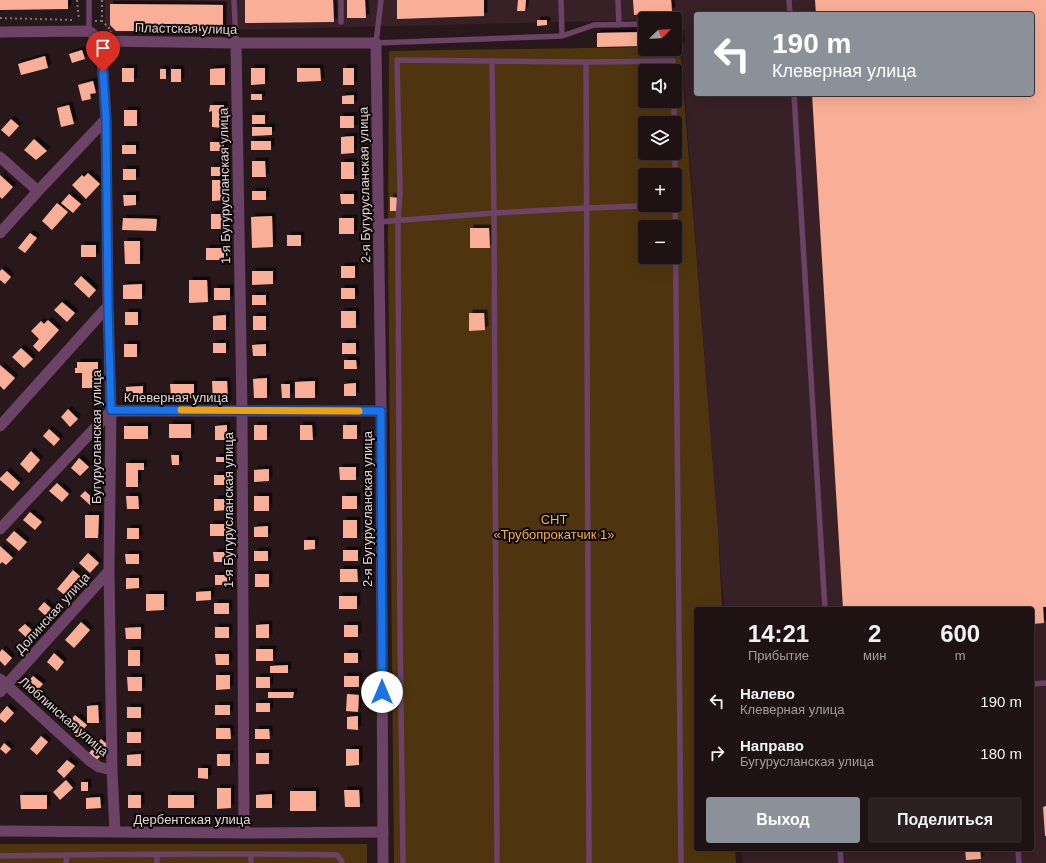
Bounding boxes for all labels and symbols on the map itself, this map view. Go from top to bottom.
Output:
north arrow [638,12,682,56]
street label: Пластская улица [135,20,238,37]
pin [86,31,120,72]
street label: 2-я Бугурусланская улица [356,106,373,263]
street label: 1-я Бугурусланская улица [216,107,233,264]
street label: Бугурусланская улица [89,369,104,504]
street label: Клеверная улица [124,390,229,405]
street label: 2-я Бугурусланская улица [360,430,375,587]
street label: 1-я Бугурусланская улица [221,431,236,588]
park label: СНТ «Трубопрокатчик 1» [493,512,615,542]
street label: Долинская улица [12,569,93,657]
position arrow [361,671,403,713]
street label: Люблинская улица [16,674,112,760]
street label: Дербентская улица [134,812,251,827]

